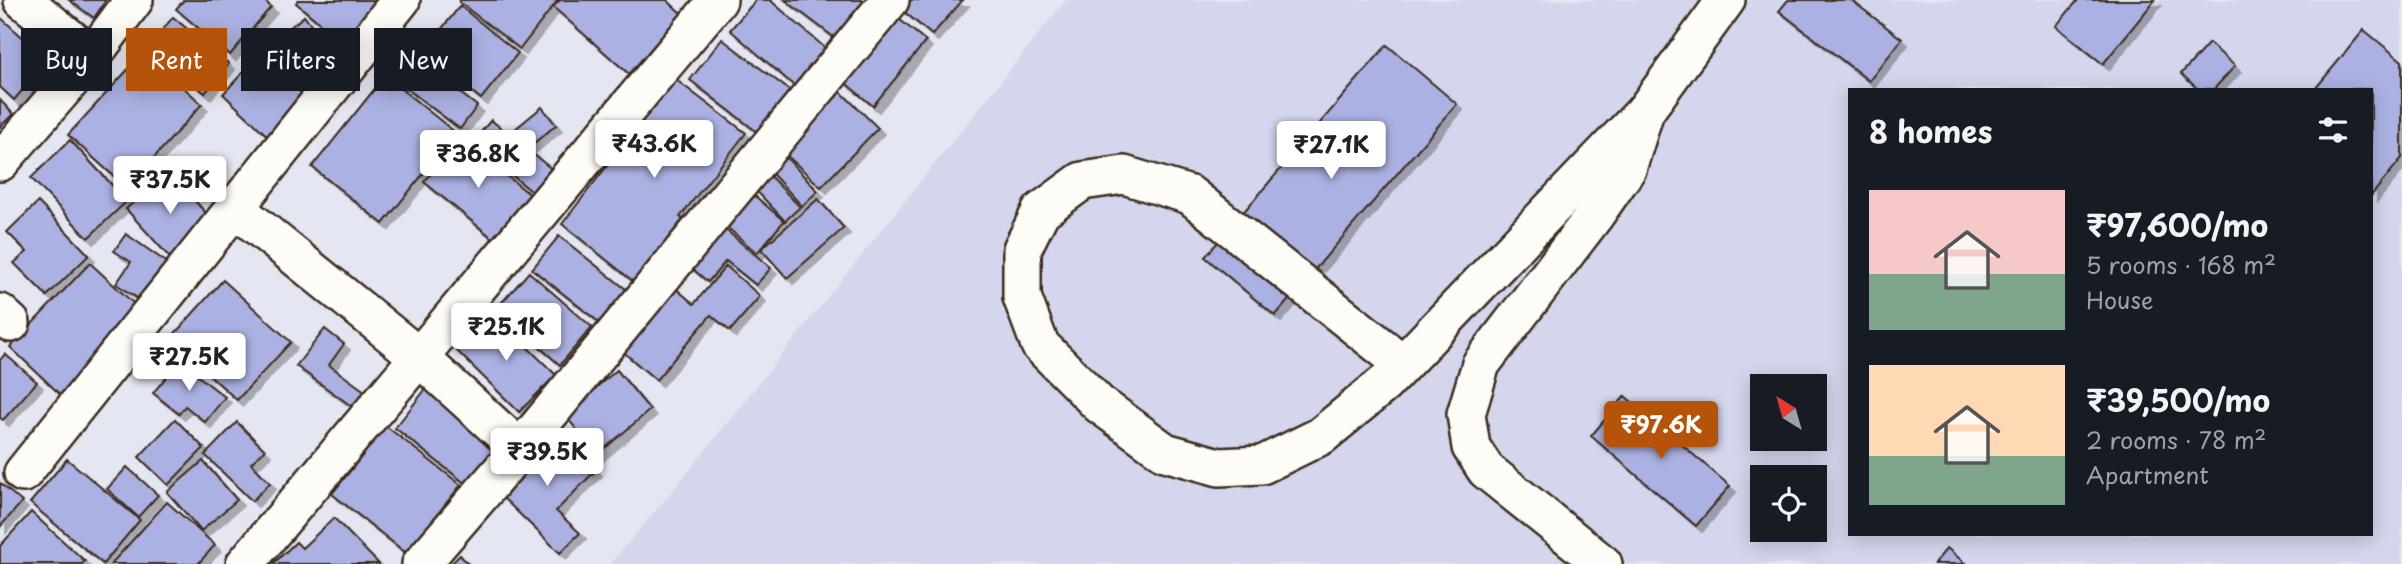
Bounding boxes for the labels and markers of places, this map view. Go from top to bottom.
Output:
pin: ₹43.6K [597,120,711,180]
pin: ₹27.1K [1274,122,1388,181]
pin: ₹36.8K [421,130,535,190]
pin: ₹37.5K [113,156,227,216]
pin: ₹25.1K [449,304,563,363]
pin: ₹27.5K [132,334,246,393]
pin: ₹97.6K [1604,402,1718,461]
pin: ₹39.5K [490,428,604,488]

